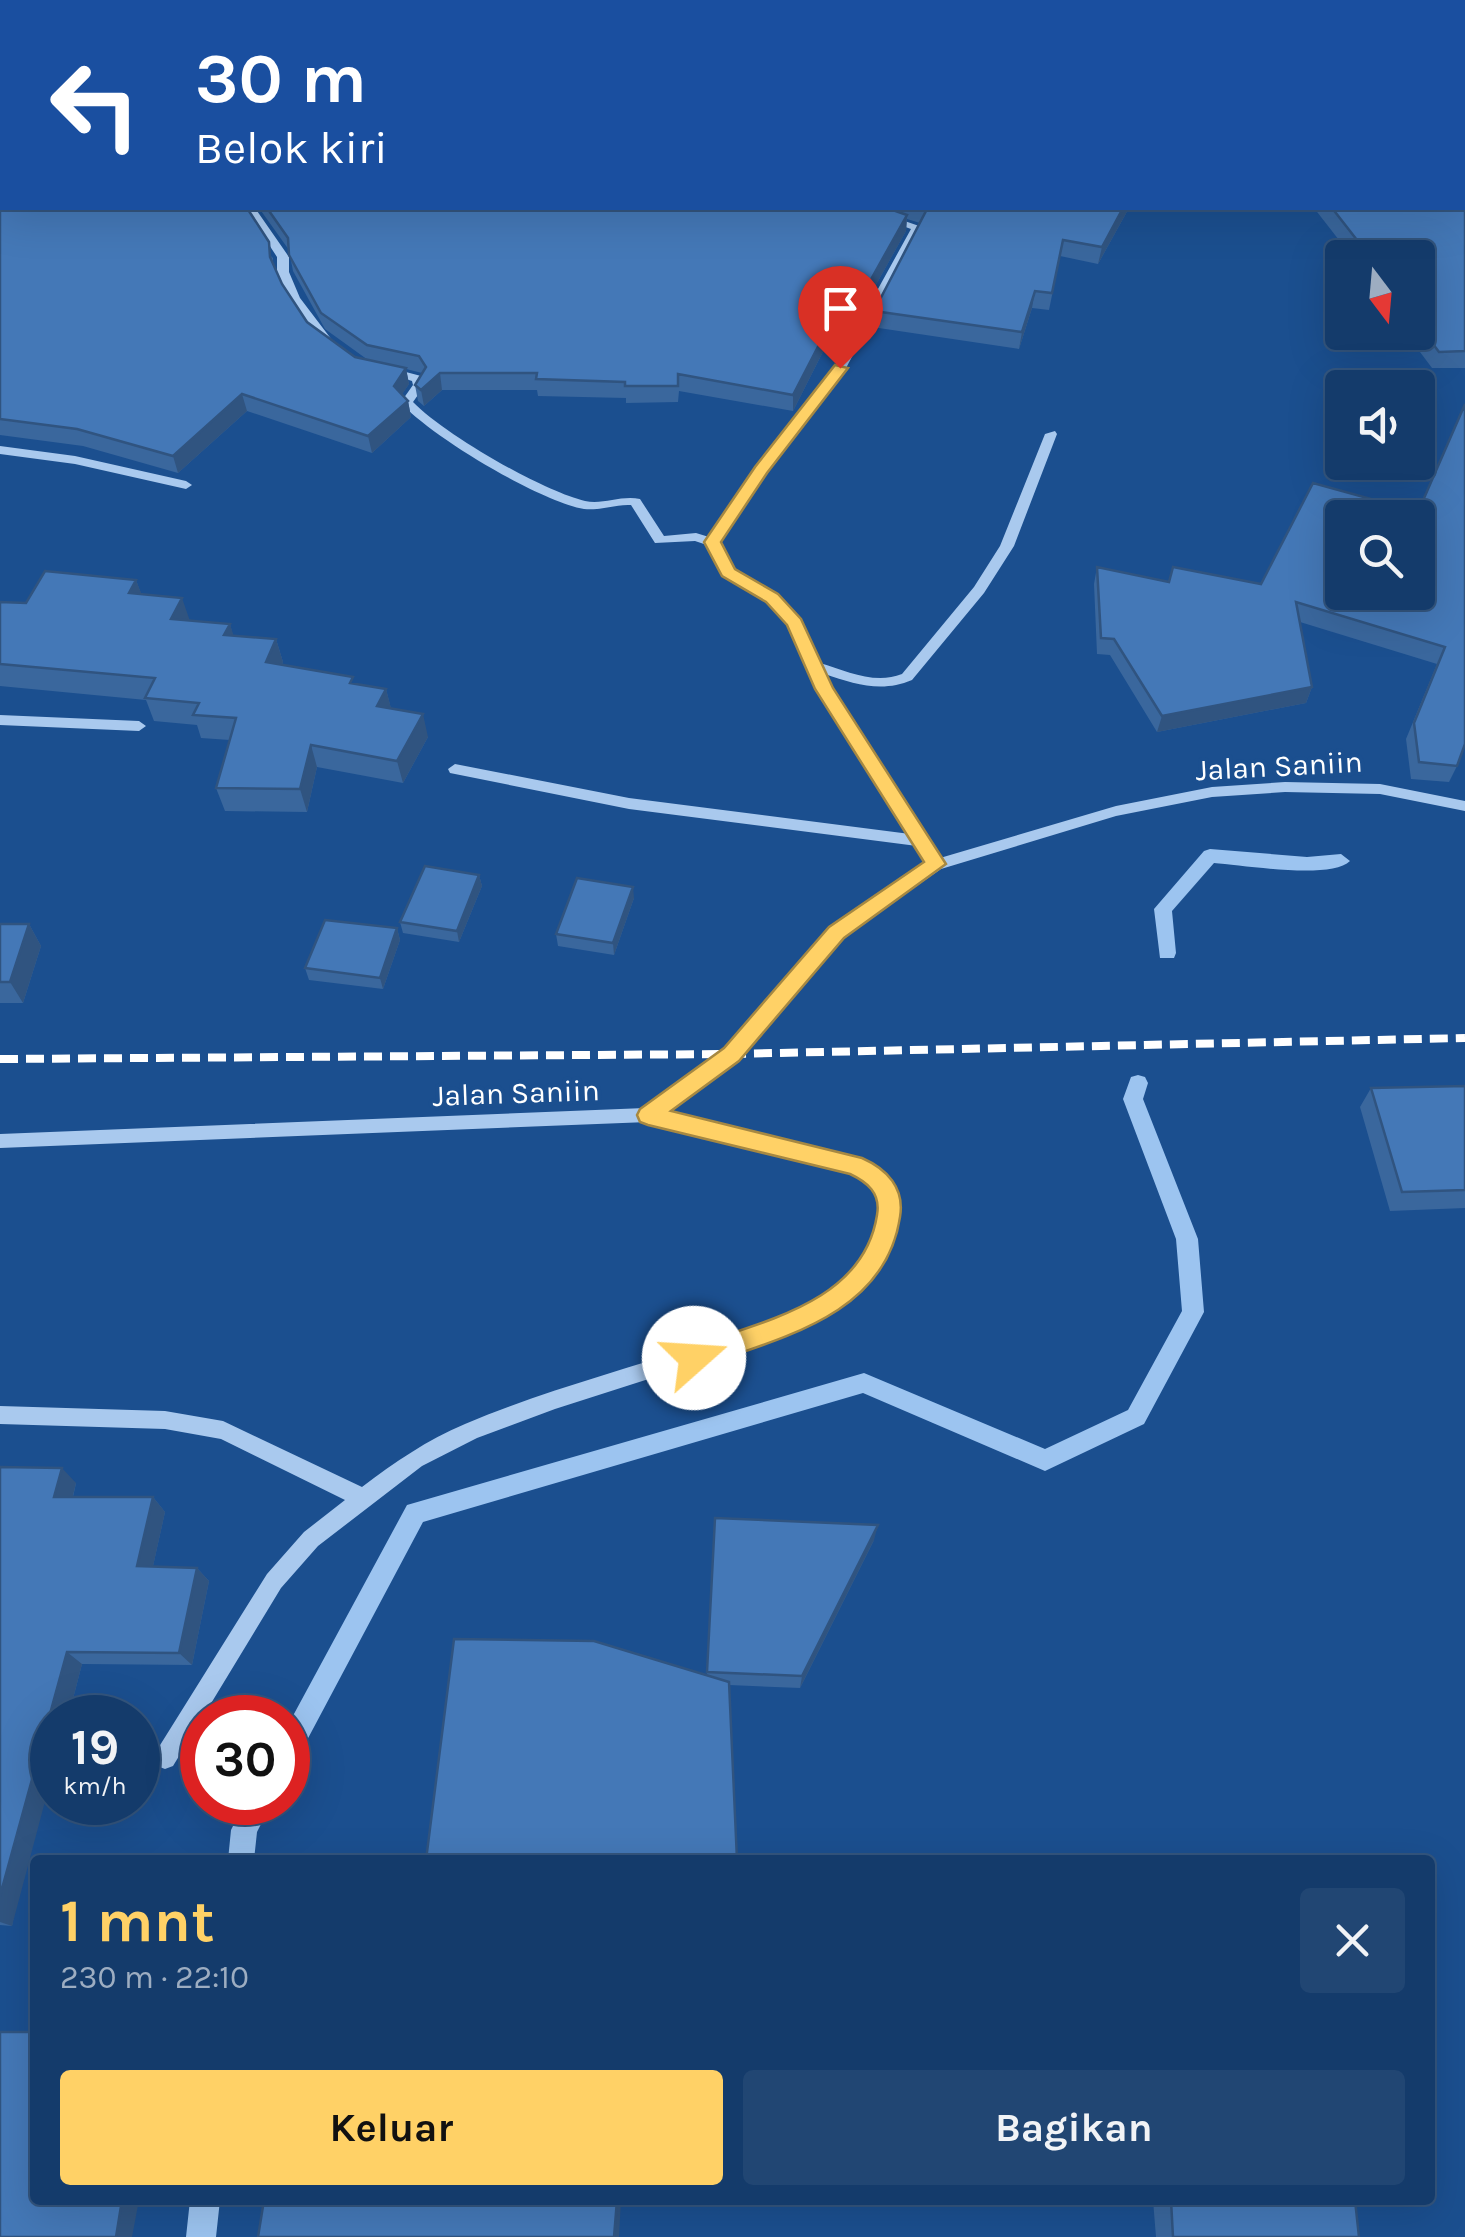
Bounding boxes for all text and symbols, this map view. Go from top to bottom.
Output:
text: 30 m [195,38,367,120]
icon: left [30,40,160,170]
text: Belok kiri [195,122,388,174]
north arrow [1325,240,1435,350]
map controls [1325,240,1435,610]
pin [798,266,883,369]
icon: arrive [813,281,868,336]
button: sound [1325,370,1435,480]
button: search [1325,500,1435,610]
street label: Jalan Saniin [1194,744,1364,788]
street label: Jalan Saniin [432,1072,600,1114]
position arrow [642,1306,746,1410]
speed limit sign: 30 [180,1695,310,1825]
text: 19 [71,1718,119,1777]
text: km/h [63,1771,127,1800]
text: 1 mnt [60,1886,215,1956]
button: close [1300,1888,1405,1993]
text: 230 m · 22:10 [60,1959,249,1996]
button: Keluar [60,2070,723,2185]
button: Bagikan [743,2070,1405,2185]

